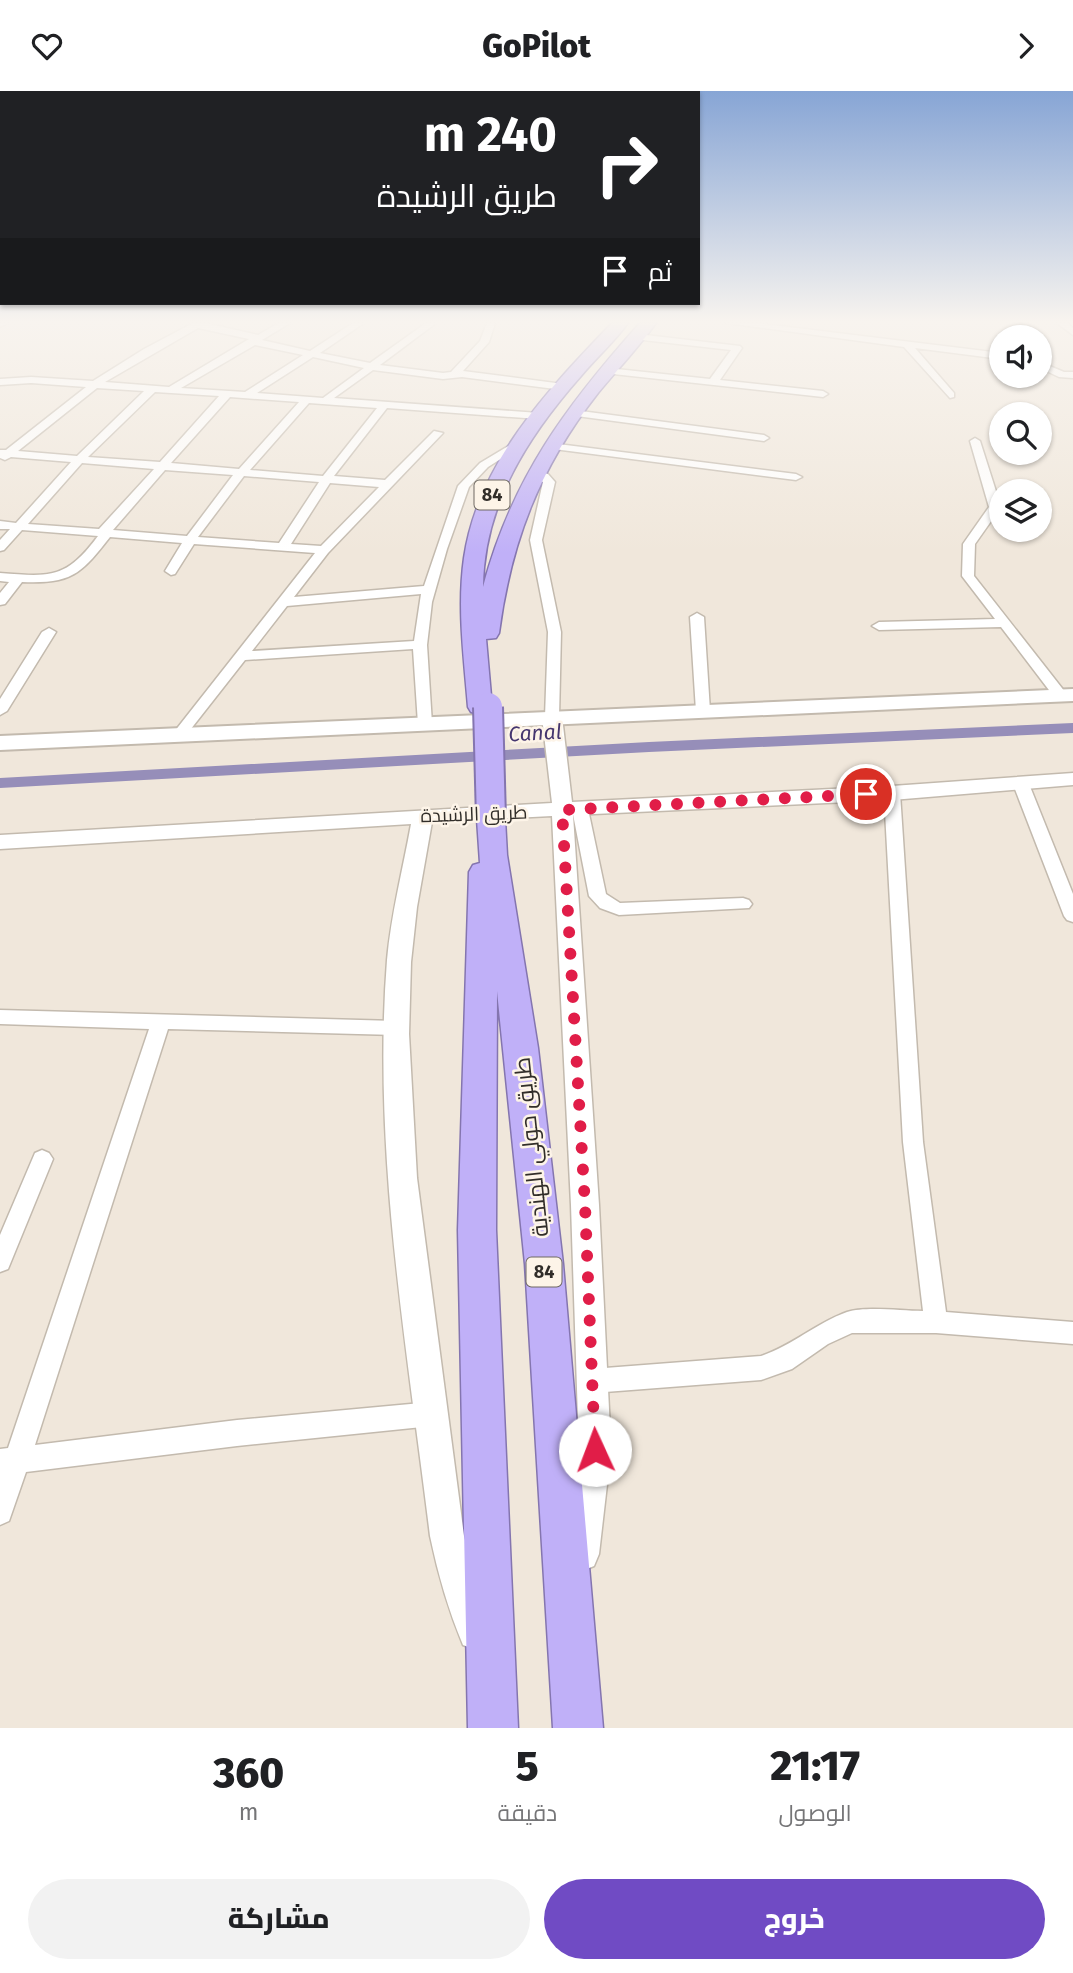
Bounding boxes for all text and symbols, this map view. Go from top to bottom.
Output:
icon: heart [28,27,66,65]
text: GoPilot [482,27,591,65]
icon: forward [1007,27,1045,65]
text: 240 m [424,105,557,164]
icon: right [581,119,672,210]
text: طريق الرشيدة [377,177,557,215]
icon: arrive [596,252,634,290]
text: ثم [648,257,672,288]
map controls [989,325,1052,542]
button: sound [989,325,1052,388]
button: search [989,402,1052,465]
button: layers [989,479,1052,542]
road number: 84 [475,481,510,509]
water label: Canal [508,719,562,747]
pin [836,764,896,824]
icon: arrive [847,775,885,813]
street label: طريق الرشيدة [420,801,528,828]
street label: طريق حولي الهندية [508,1055,558,1238]
road number: 84 [526,1257,562,1287]
position arrow [558,1413,632,1487]
text: 5 [516,1741,539,1791]
text: 21:17 [770,1741,860,1791]
text: 360 [213,1748,284,1798]
text: m [239,1798,259,1826]
text: دقيقة [497,1799,557,1827]
text: الوصول [778,1799,852,1827]
button: مشاركة [28,1879,530,1959]
button: خروج [544,1879,1045,1959]

